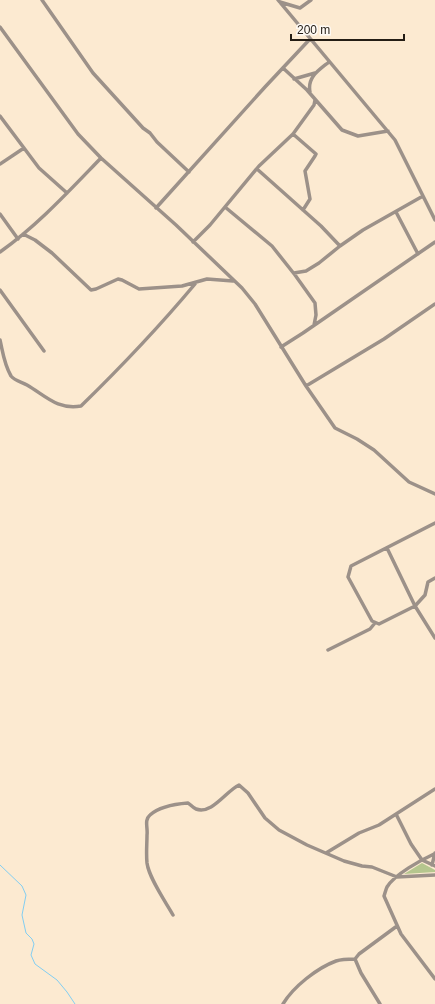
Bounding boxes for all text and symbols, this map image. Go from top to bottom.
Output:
scale bar [291,16,404,42]
text: 200 m [297,23,330,37]

